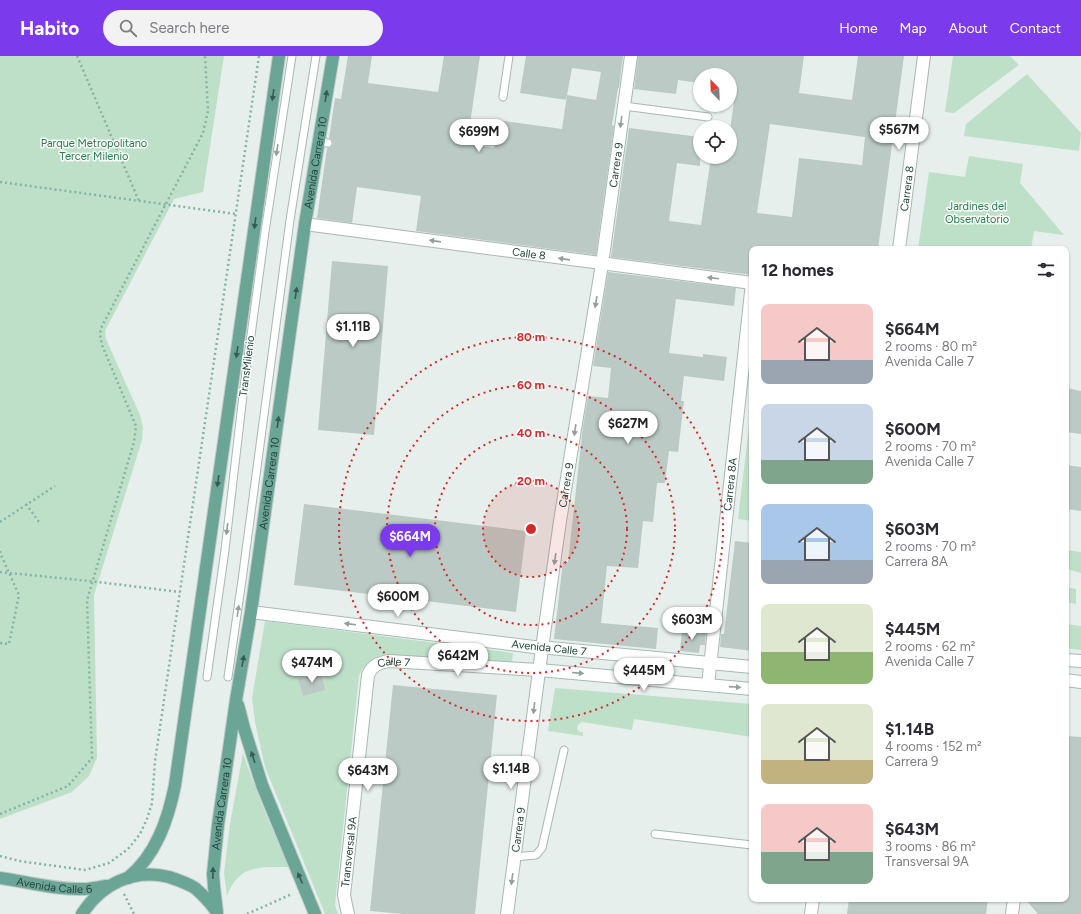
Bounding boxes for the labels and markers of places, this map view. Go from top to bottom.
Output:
pin: $567M [871,117,927,151]
pin: $699M [451,119,507,153]
pin: $1.11B [320,314,386,348]
pin: $627M [600,411,656,445]
centre of rings [524,522,538,536]
pin: $664M [382,524,438,558]
pin: $600M [370,584,426,618]
pin: $603M [664,607,720,641]
pin: $642M [430,643,486,677]
pin: $474M [284,650,340,684]
pin: $445M [616,658,672,692]
pin: $1.14B [478,756,544,790]
pin: $643M [340,758,396,792]

